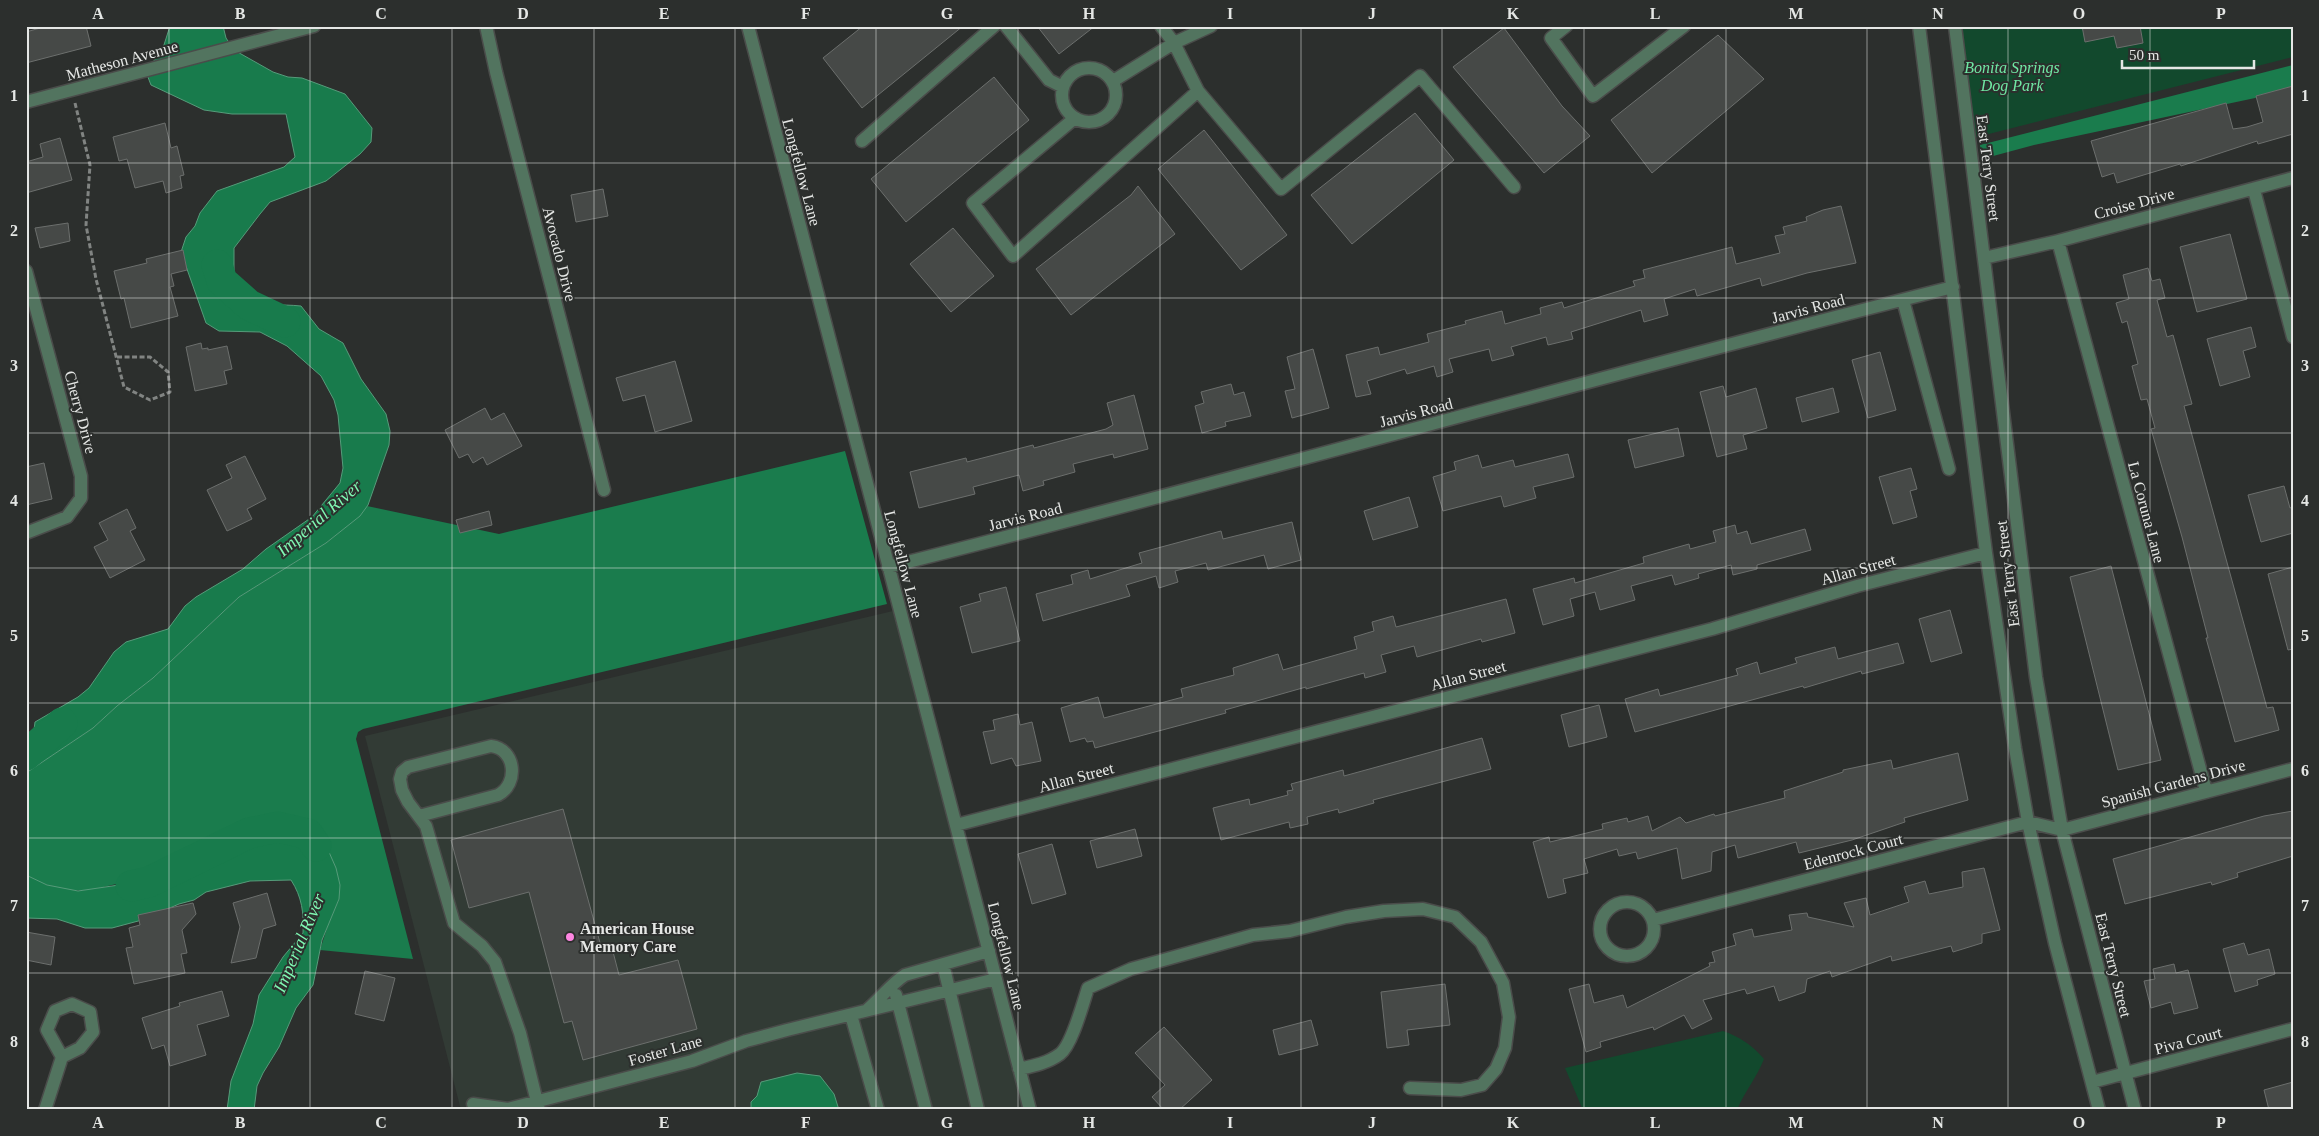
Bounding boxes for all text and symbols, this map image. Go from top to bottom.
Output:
text: A [92,5,104,22]
text: B [235,5,246,22]
text: C [375,5,387,22]
text: D [517,5,529,22]
text: E [659,5,669,22]
text: F [801,5,811,22]
text: G [941,5,954,22]
text: H [1083,5,1096,22]
text: I [1227,5,1233,22]
text: J [1368,5,1376,22]
text: K [1507,5,1520,22]
text: L [1650,5,1660,22]
text: M [1788,5,1804,22]
text: N [1932,5,1944,22]
text: O [2073,5,2085,22]
text: P [2216,5,2226,22]
street label: Matheson Avenue [64,37,180,84]
scale bar [2122,38,2254,70]
text: 50 m [2129,47,2160,63]
park label: Bonita Springs Dog Park [1964,59,2060,95]
text: 1 [10,87,18,104]
text: 1 [2301,87,2309,104]
street label: East Terry Street [1973,114,2004,223]
street label: Longfellow Lane [778,117,824,228]
street label: Croise Drive [2092,185,2176,222]
street label: Avocado Drive [540,205,579,303]
text: 2 [10,222,18,239]
text: 2 [2301,222,2309,239]
street label: Jarvis Road [1770,291,1847,326]
text: 3 [10,357,18,374]
text: 3 [2301,357,2309,374]
street label: Cherry Drive [60,369,100,456]
street label: Jarvis Road [1378,395,1455,430]
street label: La Coruna Lane [2125,460,2168,565]
water label: Imperial River [272,475,366,561]
text: 4 [10,492,18,509]
text: 4 [2301,492,2309,509]
street label: Jarvis Road [987,499,1064,534]
street label: Longfellow Lane [880,509,926,620]
street label: East Terry Street [1992,519,2023,628]
street label: Allan Street [1819,551,1898,588]
text: 5 [10,627,18,644]
text: 5 [2301,627,2309,644]
street label: Allan Street [1429,657,1508,694]
street label: Spanish Gardens Drive [2099,756,2247,812]
street label: Allan Street [1037,759,1116,796]
text: 6 [10,762,18,779]
text: 6 [2301,762,2309,779]
street label: Edenrock Court [1802,830,1905,873]
water label: Imperial River [269,890,329,996]
text: 7 [10,897,18,914]
text: 7 [2301,897,2309,914]
street label: Longfellow Lane [984,900,1028,1012]
street label: East Terry Street [2091,911,2135,1020]
place label: American House Memory Care [580,920,694,956]
marker: American House Memory Care [564,931,576,943]
street label: Piva Court [2153,1023,2224,1058]
street label: Foster Lane [626,1032,704,1069]
text: 8 [10,1033,18,1050]
text: 8 [2301,1033,2309,1050]
text: A [92,1114,104,1131]
text: B [235,1114,246,1131]
text: C [375,1114,387,1131]
text: D [517,1114,529,1131]
text: E [659,1114,669,1131]
text: F [801,1114,811,1131]
text: G [941,1114,954,1131]
text: H [1083,1114,1096,1131]
text: I [1227,1114,1233,1131]
text: J [1368,1114,1376,1131]
text: K [1507,1114,1520,1131]
text: L [1650,1114,1660,1131]
text: M [1788,1114,1804,1131]
text: N [1932,1114,1944,1131]
text: O [2073,1114,2085,1131]
text: P [2216,1114,2226,1131]

